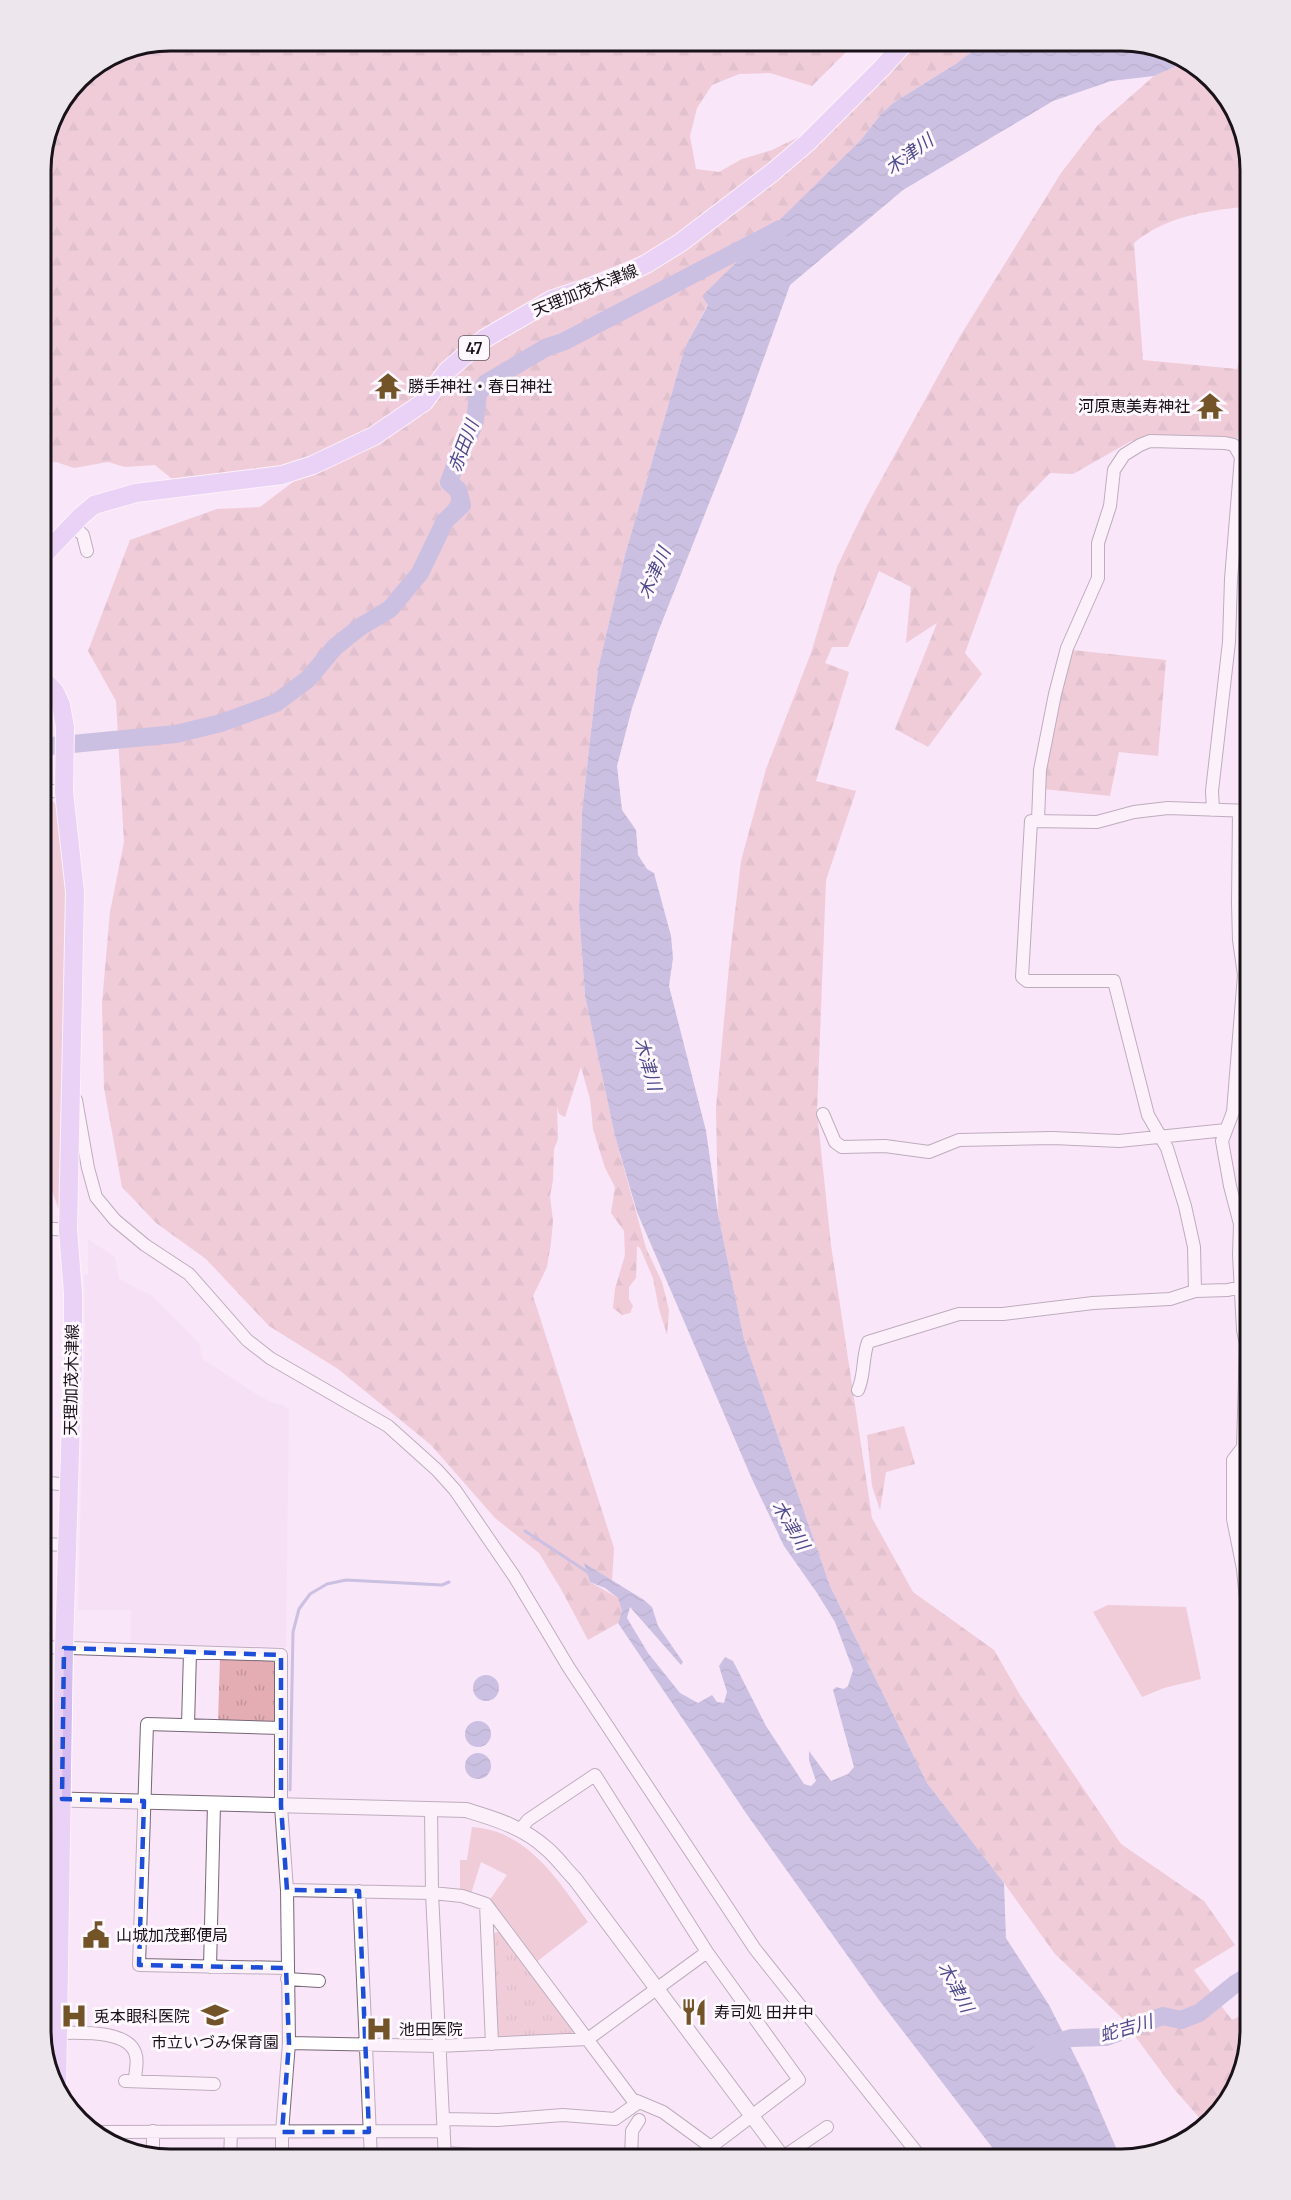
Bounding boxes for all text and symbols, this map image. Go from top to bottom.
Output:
water label: 木津川 [880,128,939,179]
street label: 天理加茂木津線 [529,260,641,320]
road number: 47 [459,336,489,360]
temple icon: 勝手神社・春日神社 [373,371,403,401]
place label: 勝手神社・春日神社 [408,376,552,396]
temple icon: 河原恵美寿神社 [1195,391,1225,421]
place label: 河原恵美寿神社 [1078,396,1190,416]
water label: 赤田川 [443,415,484,475]
water label: 木津川 [633,542,676,602]
water label: 木津川 [630,1035,667,1095]
street label: 天理加茂木津線 [60,1324,82,1436]
water label: 木津川 [767,1496,816,1556]
public building icon: 山城加茂郵便局 [81,1920,111,1950]
place label: 山城加茂郵便局 [116,1925,228,1945]
water label: 木津川 [933,1958,980,2018]
restaurant icon: 寿司処 田井中 [679,1997,709,2027]
school or university icon: 市立いづみ保育園 [200,2000,230,2030]
hospital icon: 兎本眼科医院 [59,2001,89,2031]
place label: 寿司処 田井中 [714,2002,814,2022]
place label: 兎本眼科医院 [94,2006,190,2026]
water label: 蛇吉川 [1097,2009,1157,2046]
hospital icon: 池田医院 [364,2014,394,2044]
place label: 池田医院 [399,2019,463,2039]
place label: 市立いづみ保育園 [151,2032,279,2052]

